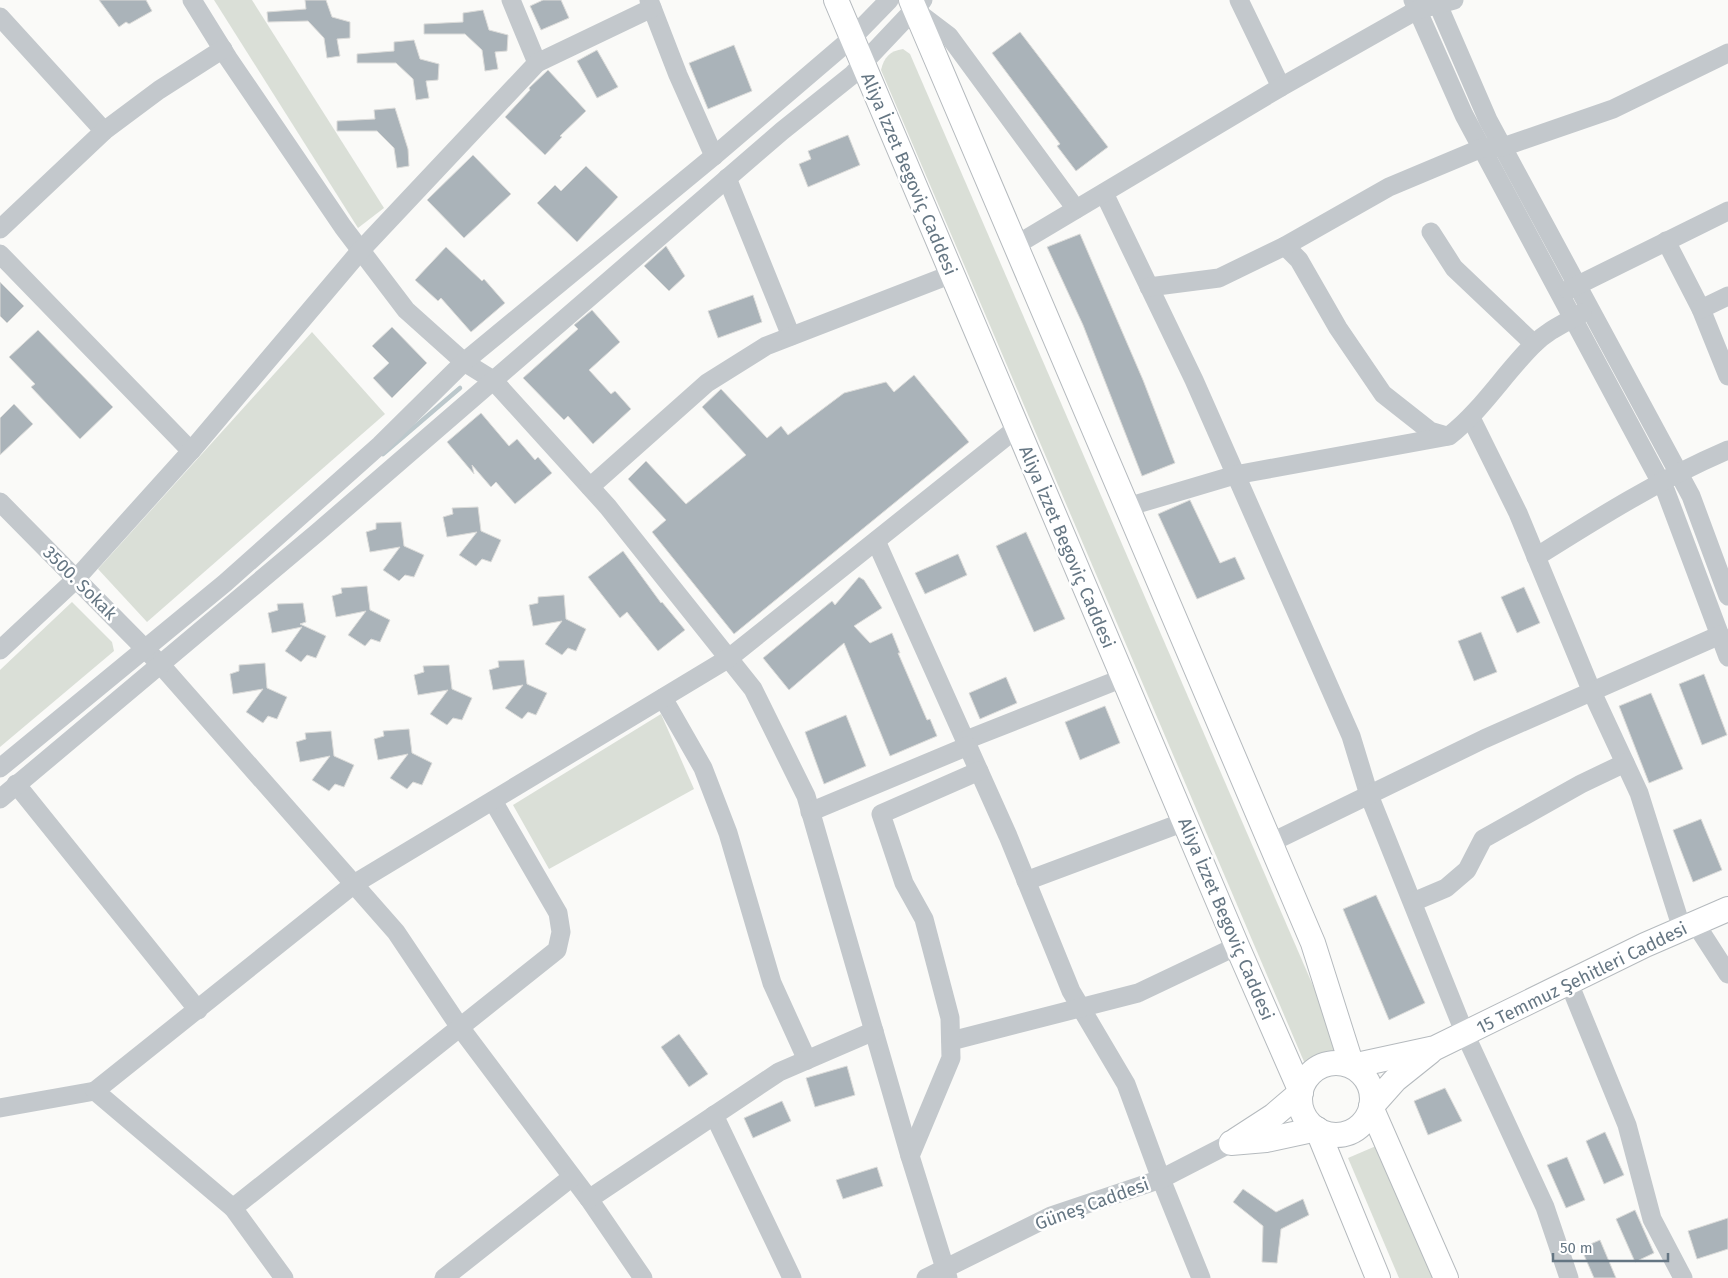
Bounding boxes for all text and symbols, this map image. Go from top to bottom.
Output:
street label: Aliya İzzet Begoviç Caddesi [856,69,962,279]
street label: Aliya İzzet Begoviç Caddesi [1014,442,1120,652]
street label: 3500. Sokak [38,541,122,625]
street label: Aliya İzzet Begoviç Caddesi [1173,814,1279,1024]
street label: 15 Temmuz Şehitleri Caddesi [1473,917,1691,1039]
street label: Güneş Caddesi [1032,1173,1152,1235]
scale bar [1553,1230,1668,1262]
text: 50 m [1560,1239,1593,1257]

